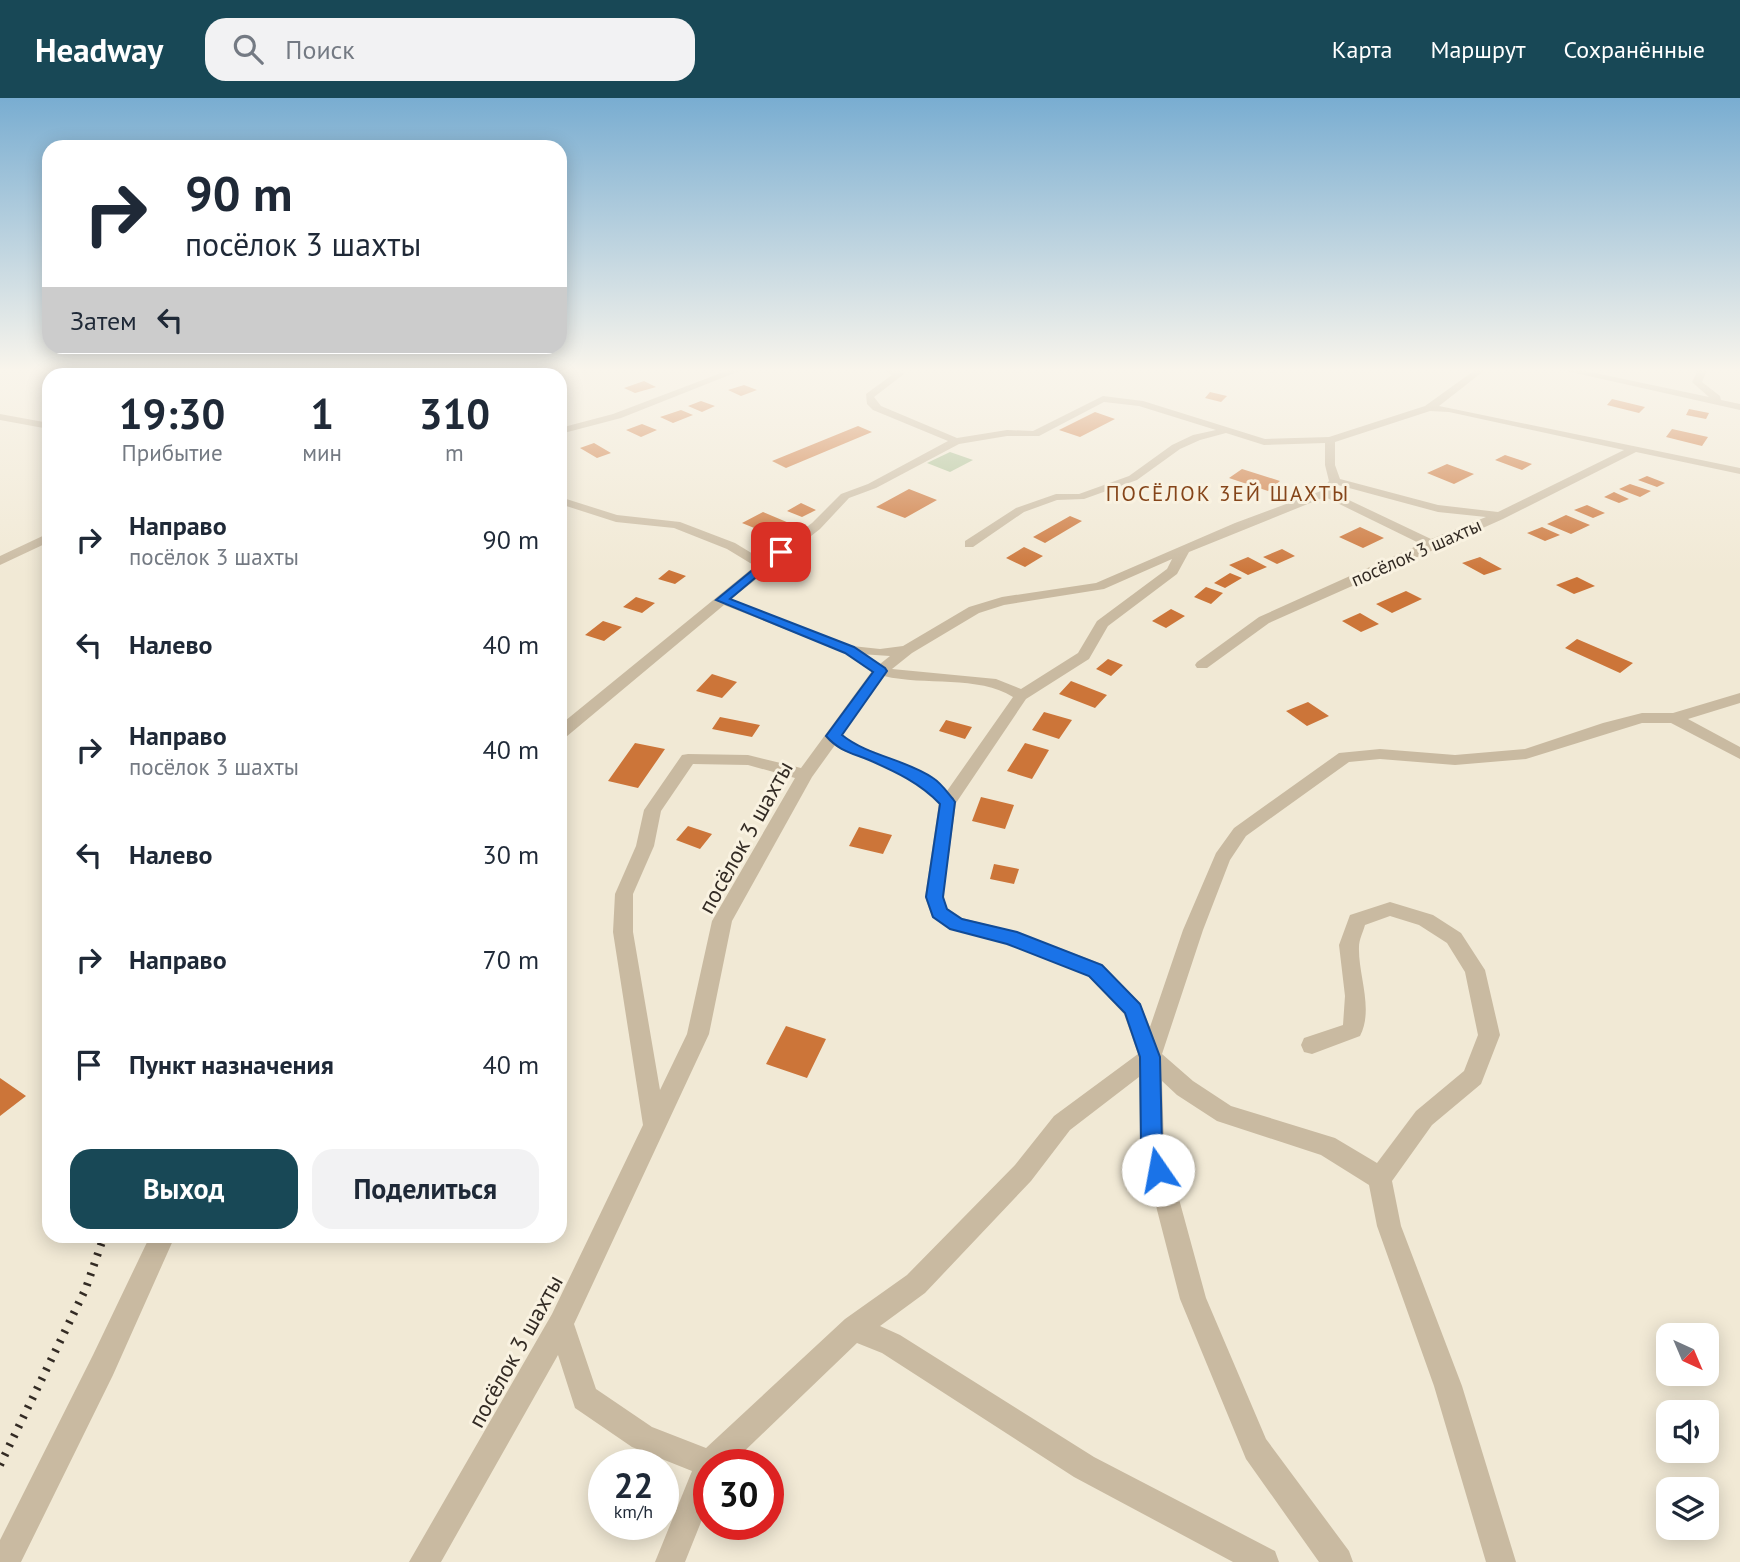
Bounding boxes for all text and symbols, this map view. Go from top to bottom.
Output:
search box [205,18,695,81]
text: Headway [35,28,163,71]
icon: search [229,30,267,68]
text: Поиск [285,33,355,66]
text: Карта [1332,34,1392,65]
text: Маршрут [1430,34,1525,65]
text: Сохранённые [1563,34,1705,65]
text: 90 m [185,161,292,225]
icon: right [70,168,161,259]
text: посёлок 3 шахты [185,223,421,265]
icon: left [151,301,189,339]
text: Затем [70,304,137,337]
text: 19:30 [119,386,225,441]
text: 1 [310,386,334,441]
text: 310 [419,386,490,441]
text: Прибытие [122,438,223,467]
text: мин [302,438,342,467]
text: m [445,438,464,467]
district label: ПОСЁЛОК 3ЕЙ ШАХТЫ [1106,480,1350,507]
text: Направо [129,509,227,542]
street label: посёлок 3 шахты [1347,512,1485,592]
icon: right [70,521,108,559]
pin [751,522,811,582]
text: 90 m [483,523,539,556]
icon: arrive [762,533,800,571]
text: посёлок 3 шахты [129,542,299,571]
icon: left [70,626,108,664]
text: Налево [129,628,213,661]
text: 40 m [483,628,539,661]
text: Направо [129,719,227,752]
icon: right [70,731,108,769]
text: 40 m [483,733,539,766]
text: посёлок 3 шахты [129,752,299,781]
street label: посёлок 3 шахты [691,756,799,918]
icon: left [70,836,108,874]
text: Налево [129,838,213,871]
text: 30 m [483,838,539,871]
icon: right [70,941,108,979]
text: Направо [129,943,227,976]
text: 70 m [483,943,539,976]
icon: arrive [70,1046,108,1084]
text: Пункт назначения [129,1048,334,1081]
text: 40 m [483,1048,539,1081]
position arrow [1121,1133,1195,1207]
button: Выход [70,1149,298,1229]
button: Поделиться [312,1149,539,1229]
street label: посёлок 3 шахты [461,1270,569,1432]
north arrow [1656,1323,1718,1386]
map controls [1656,1323,1719,1540]
button: sound [1656,1400,1719,1463]
speed limit sign: 30 [693,1449,784,1540]
text: 22 [614,1462,653,1508]
button: layers [1656,1477,1719,1540]
text: km/h [614,1500,653,1523]

